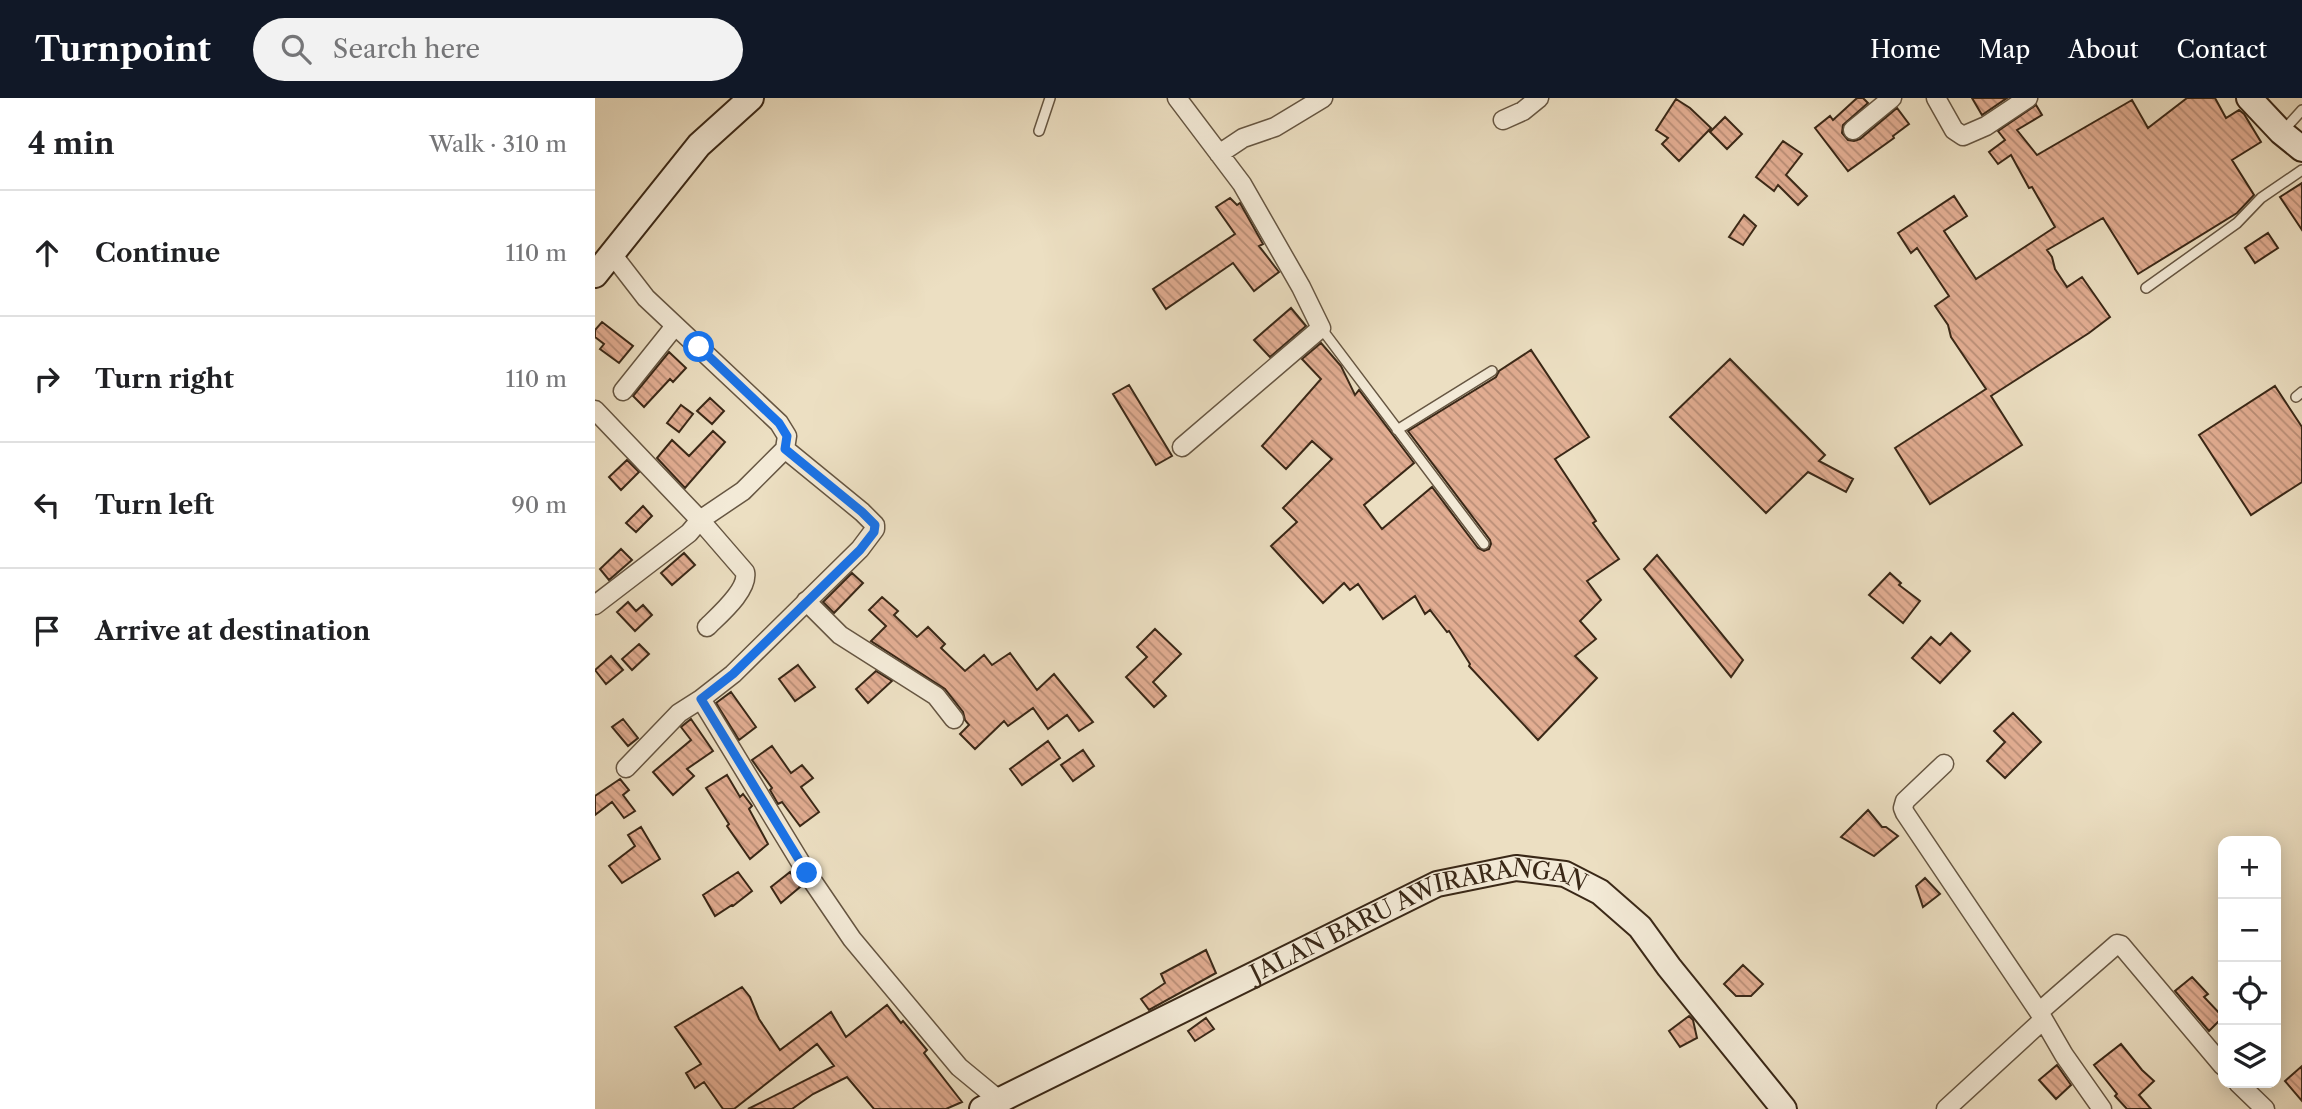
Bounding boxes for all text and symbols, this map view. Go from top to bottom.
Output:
search box [253,18,743,81]
text: Turnpoint [35,29,211,70]
icon: search [277,30,315,68]
text: Search here [333,33,480,65]
text: Home [1870,35,1941,64]
text: Map [1979,35,2030,64]
text: About [2068,35,2139,64]
text: Contact [2177,35,2267,64]
text: 4 min [28,125,114,162]
text: Walk · 310 m [429,130,567,158]
icon: ahead [28,234,66,272]
text: Continue [95,237,220,269]
text: 110 m [506,239,567,267]
route start [683,331,714,362]
icon: right [28,360,66,398]
text: Turn right [95,363,234,395]
text: 110 m [506,365,567,393]
icon: left [28,486,66,524]
text: Turn left [95,489,214,521]
text: 90 m [511,491,567,519]
icon: arrive [28,612,66,650]
text: Arrive at destination [95,615,370,647]
map controls [2218,836,2281,1088]
button: + [2218,836,2281,899]
street label: JALAN BARU AWIRARANGAN [1242,853,1592,990]
route end [791,857,822,888]
button: − [2218,899,2281,962]
button: locate [2218,962,2281,1025]
button: layers [2218,1025,2281,1088]

